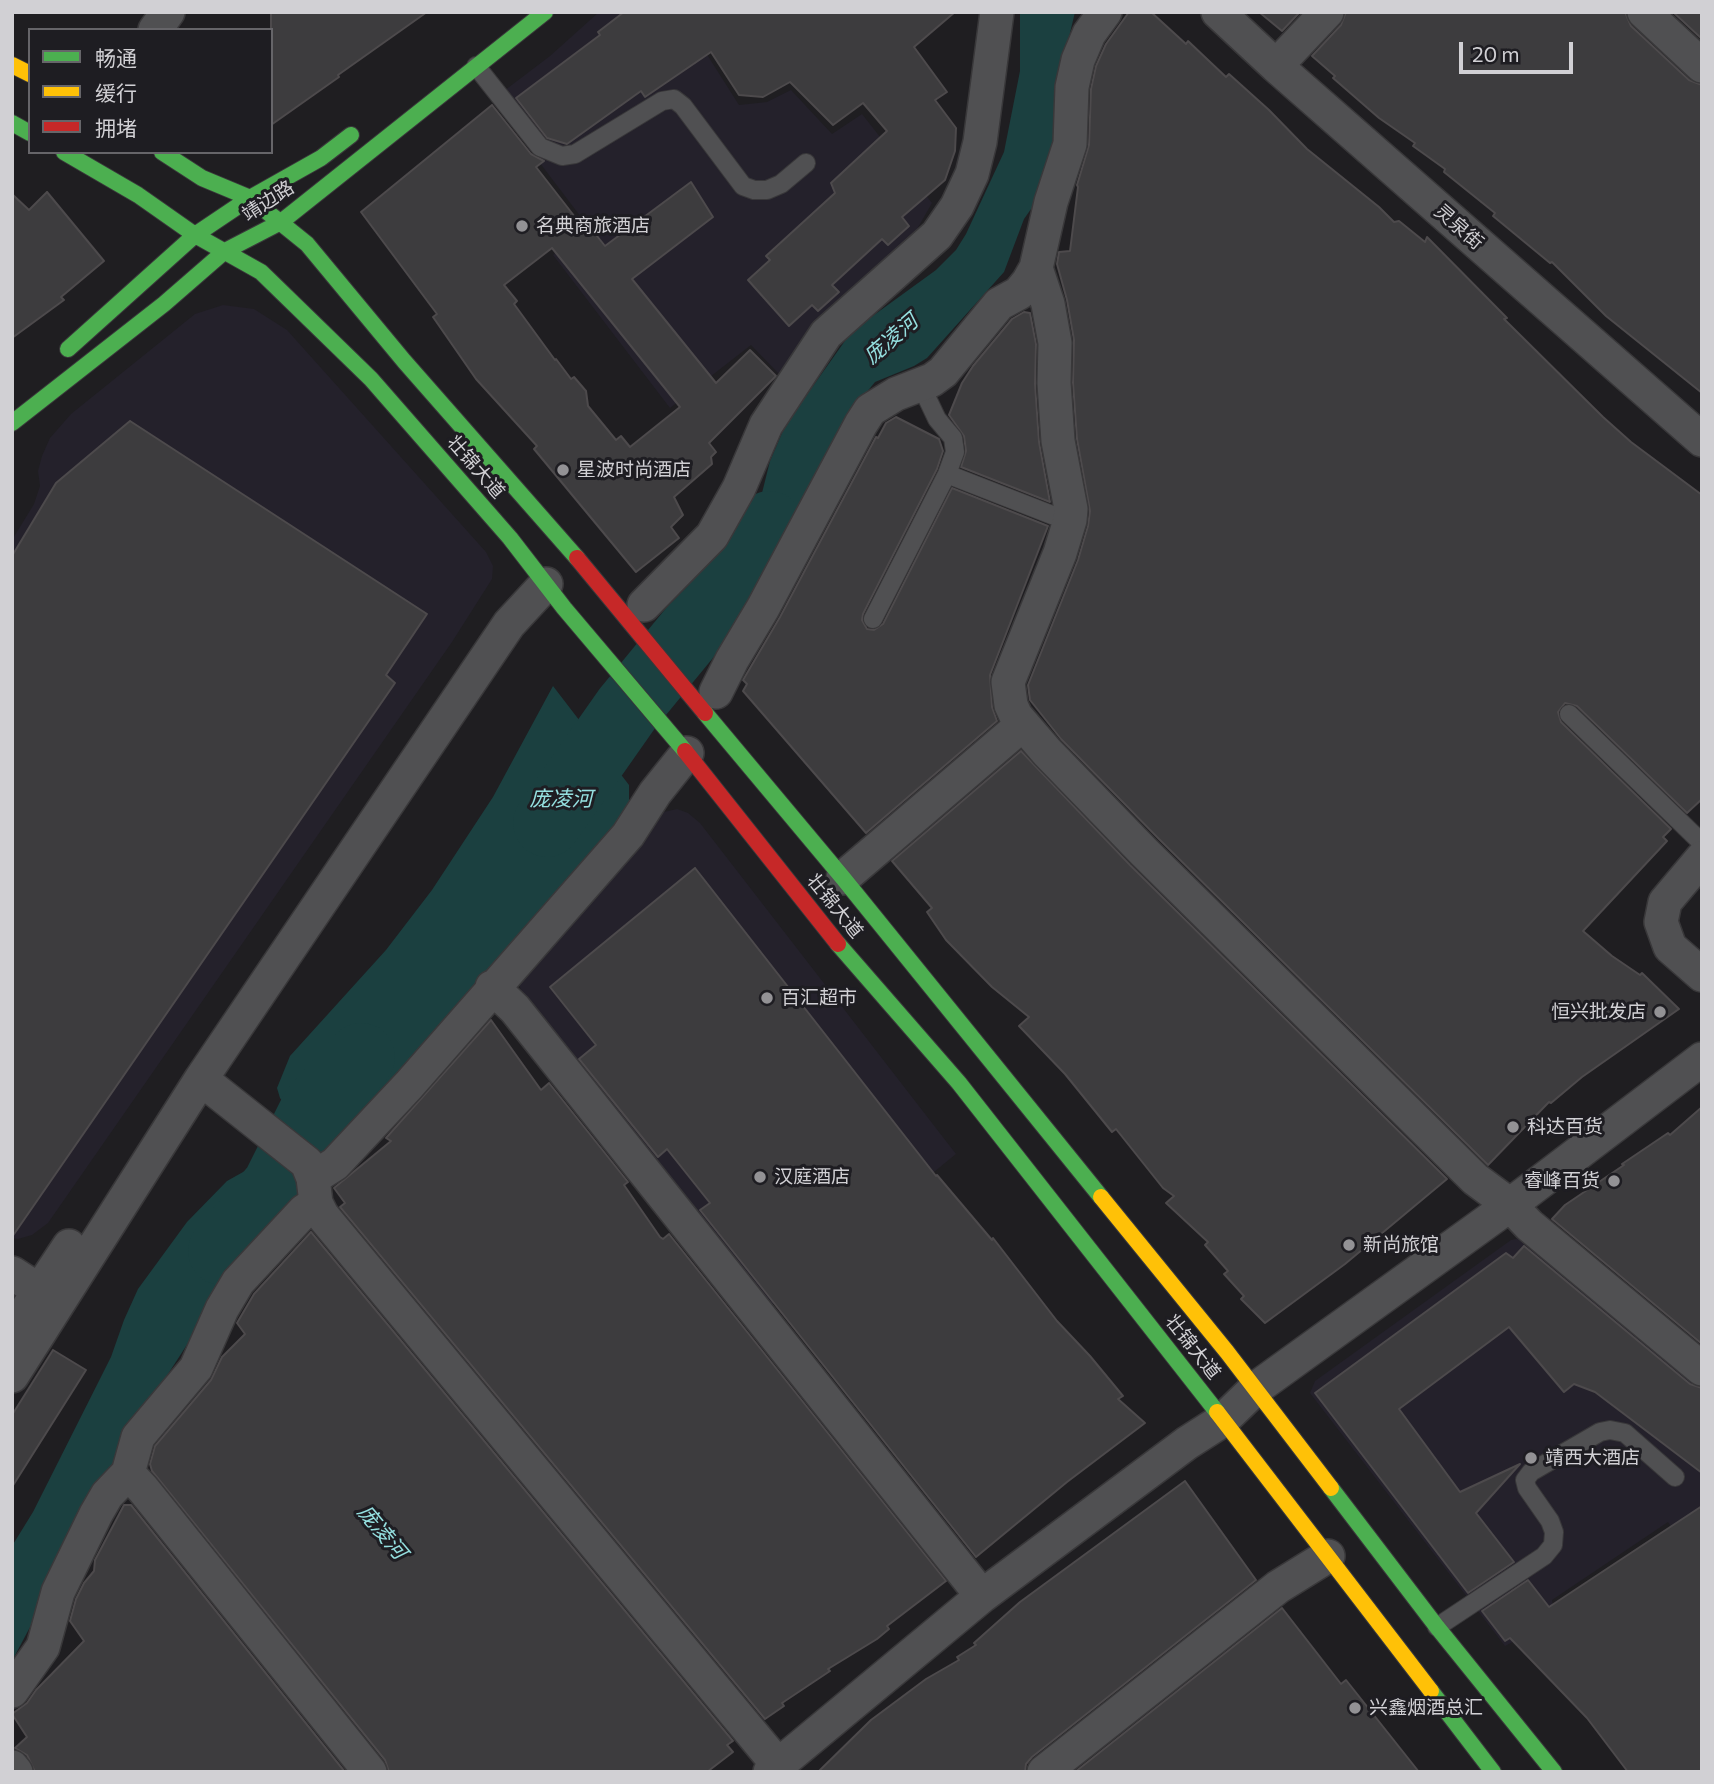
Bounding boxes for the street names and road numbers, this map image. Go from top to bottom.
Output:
street label: 靖边路 [238,176,298,226]
street label: 灵泉街 [1430,200,1488,254]
street label: 壮锦大道 [442,431,510,503]
street label: 壮锦大道 [802,869,868,943]
street label: 壮锦大道 [1161,1310,1225,1384]

